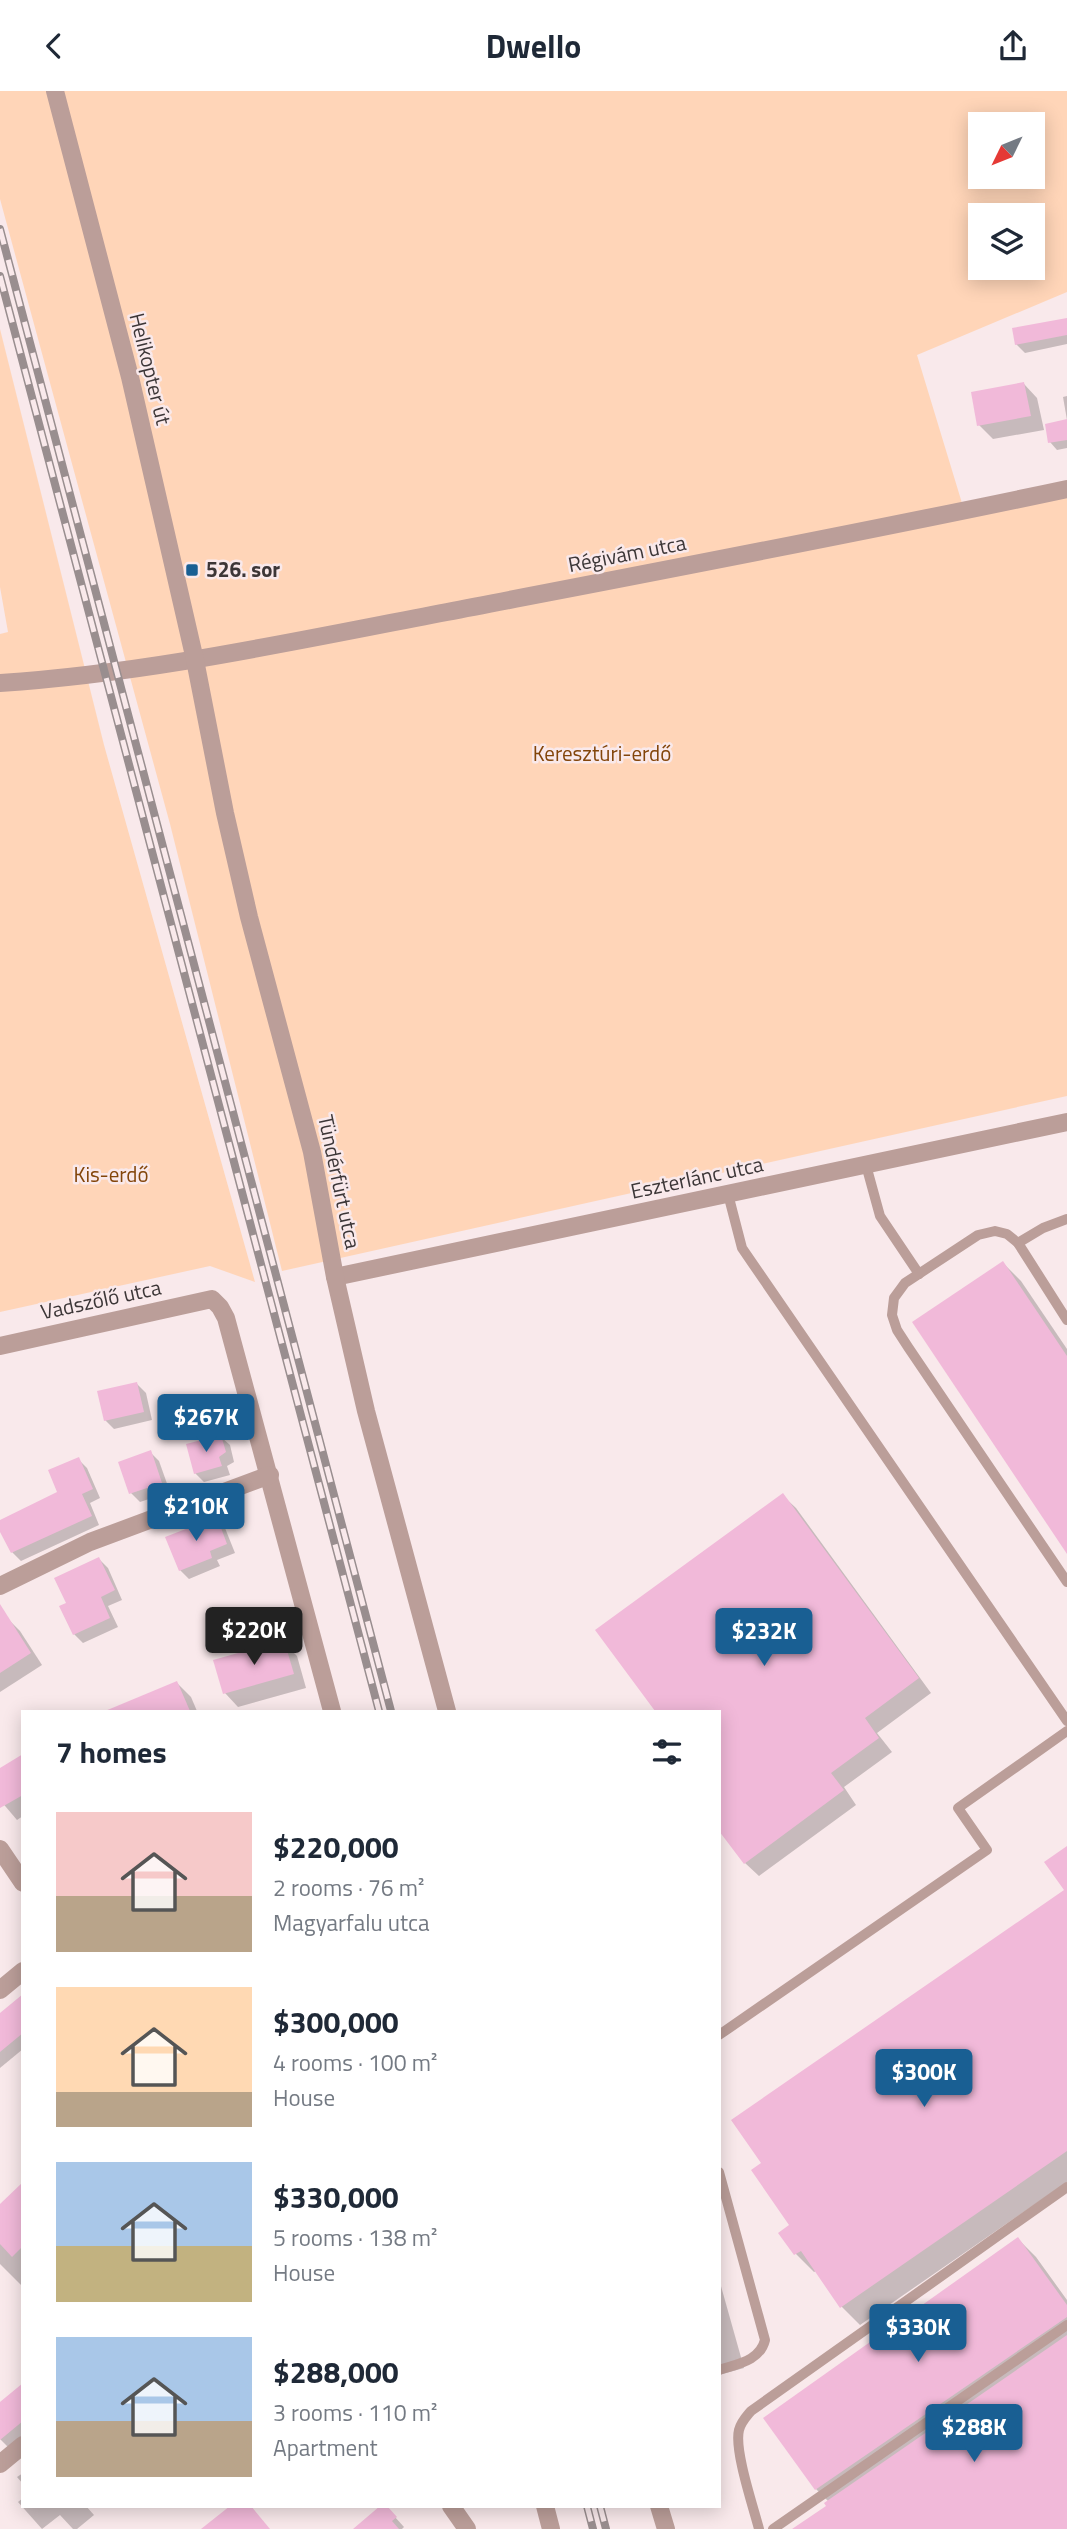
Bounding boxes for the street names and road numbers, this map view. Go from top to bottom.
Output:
street label: Helikopter út [122,309,180,429]
street label: Régivám utca [565,526,689,580]
street label: Tündérfürt utca [310,1112,370,1252]
street label: Eszterlánc utca [628,1147,767,1207]
street label: Vadszőlő utca [38,1271,164,1327]

